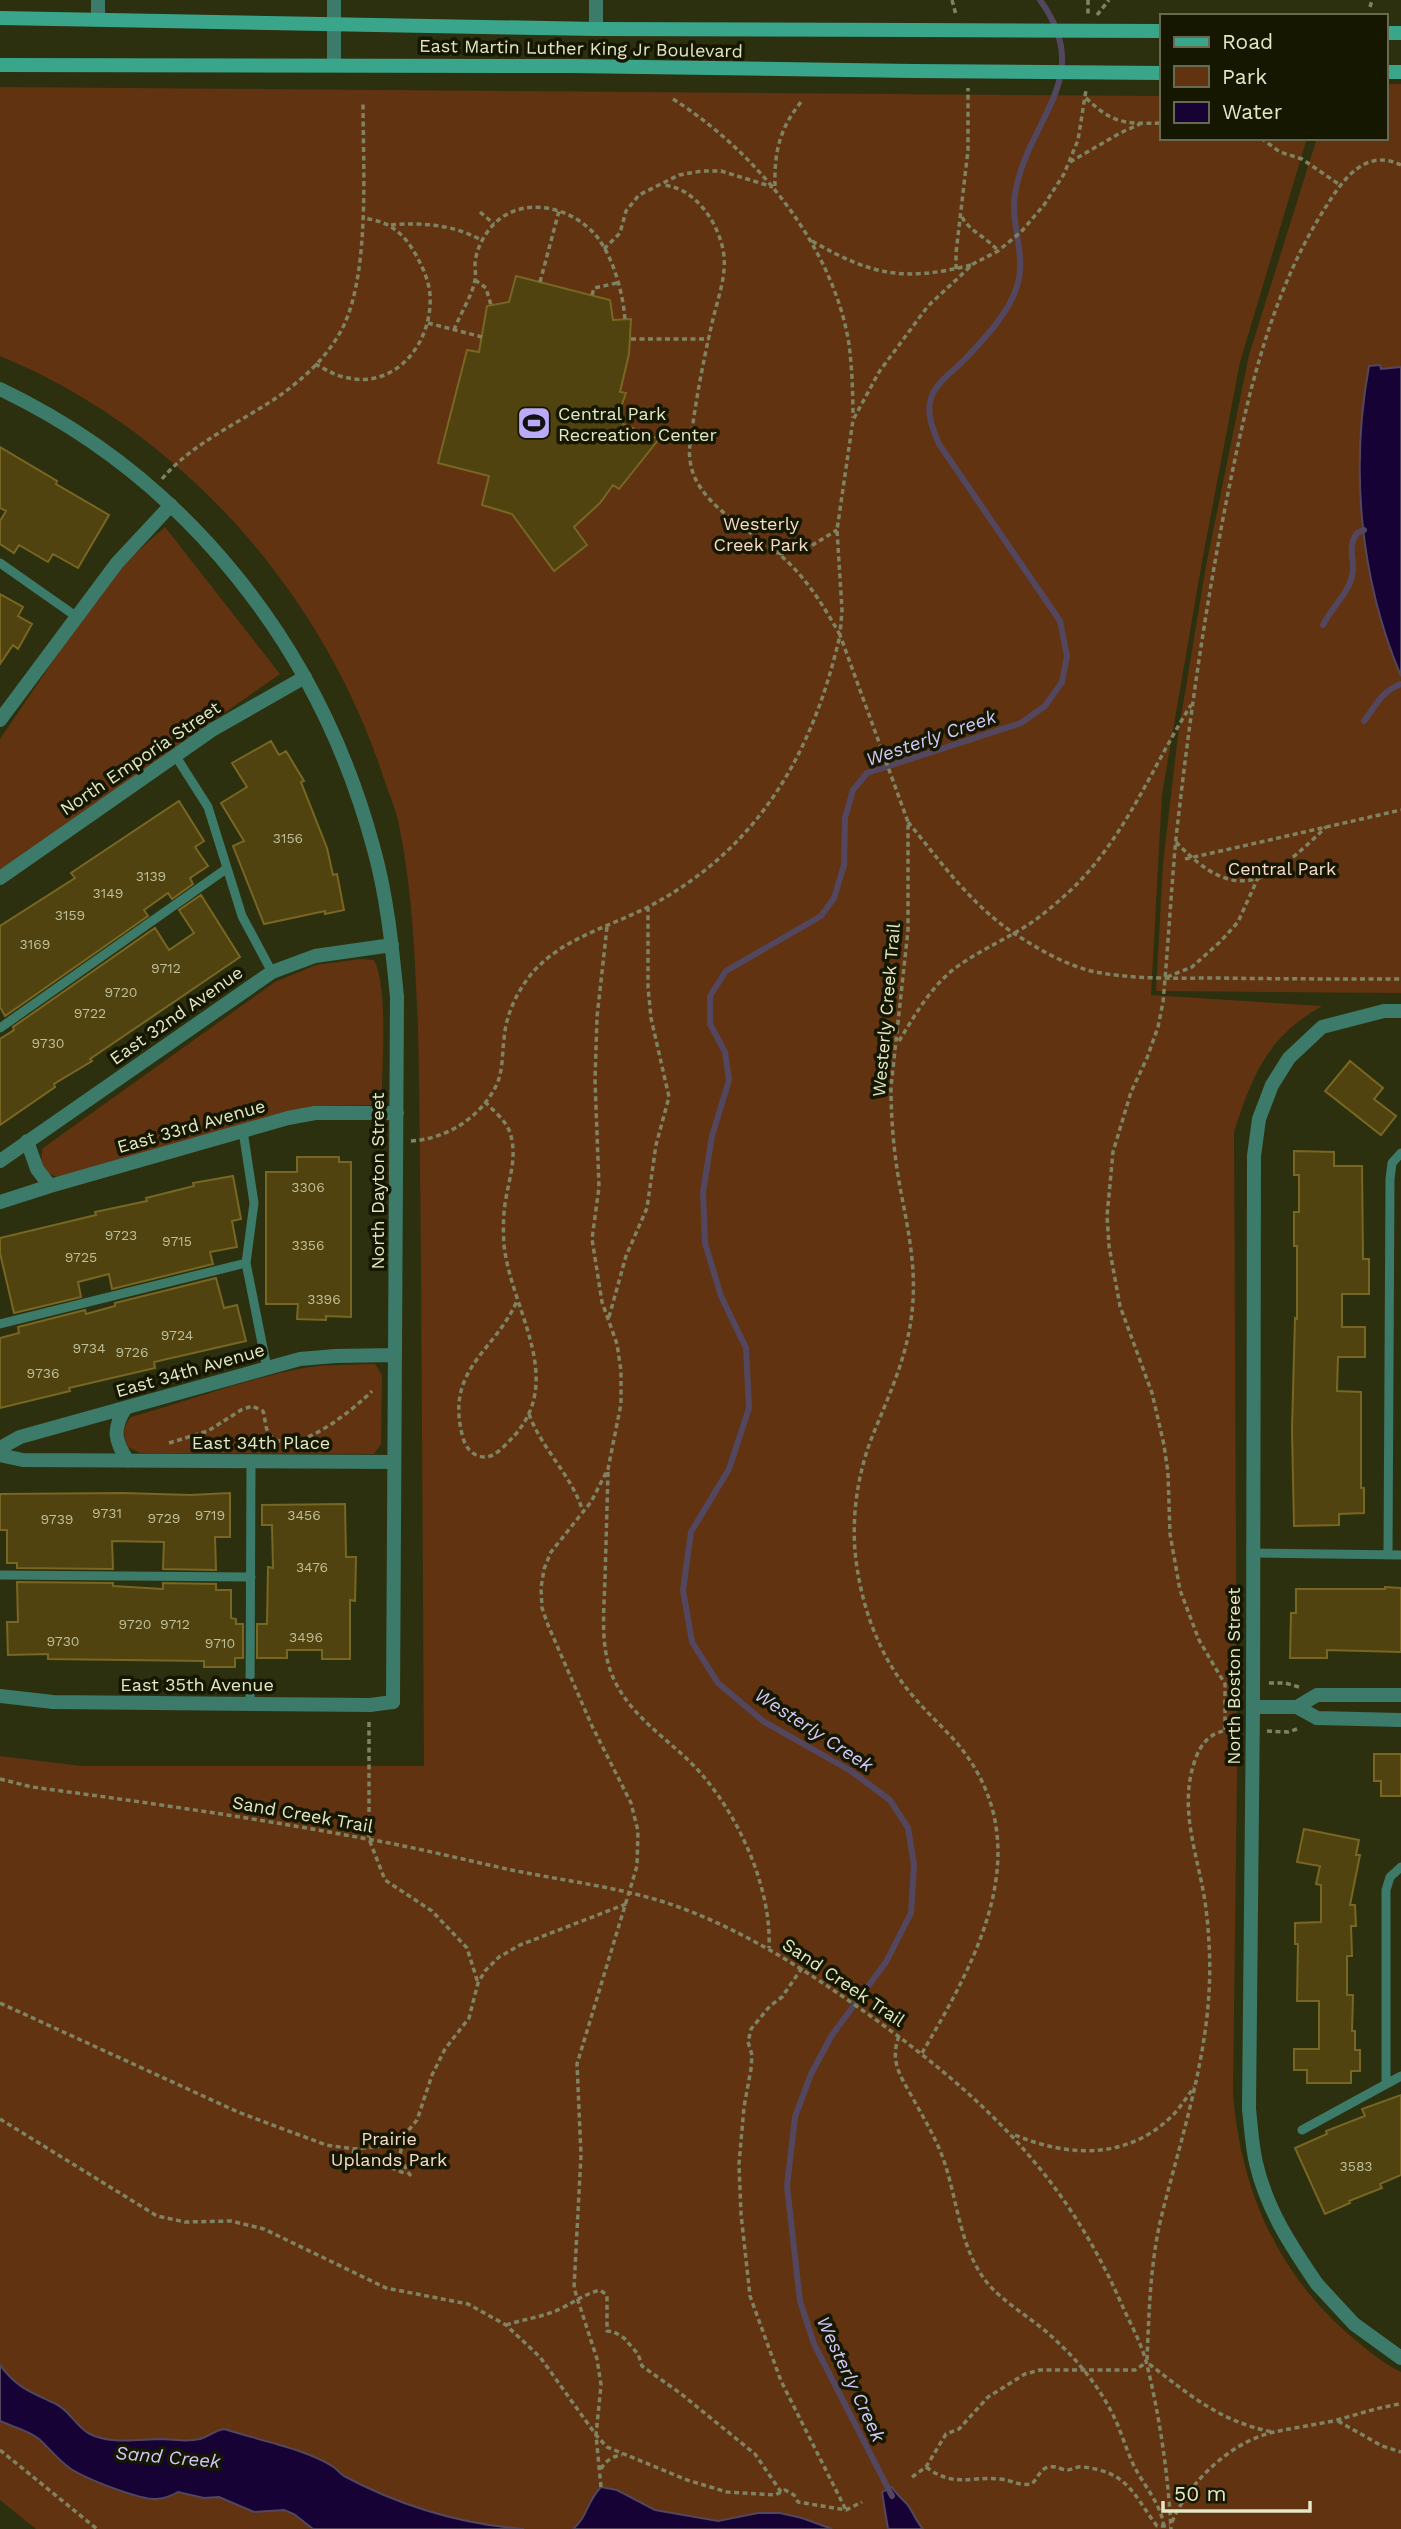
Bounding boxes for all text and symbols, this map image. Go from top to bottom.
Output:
legend [1160,14,1387,140]
text: Road [1222,29,1273,54]
street label: East Martin Luther King Jr Boulevard [419,35,743,61]
text: Park [1222,64,1267,89]
text: Water [1222,99,1283,124]
place label: Central Park Recreation Center [558,403,717,445]
sports icon: Central Park Recreation Center [515,404,553,442]
park label: Westerly Creek Park [714,513,808,555]
street label: North Emporia Street [56,696,224,819]
water label: Westerly Creek [863,705,1000,771]
house number: 3156 [273,830,303,846]
park label: Central Park [1228,858,1336,879]
house number: 3139 [136,868,166,884]
house number: 3149 [93,885,123,901]
house number: 3159 [55,907,85,923]
street label: Westerly Creek Trail [868,922,904,1098]
house number: 3169 [20,936,50,952]
house number: 9712 [151,960,181,976]
street label: East 32nd Avenue [106,961,246,1069]
house number: 9720 [104,984,138,1000]
house number: 9722 [74,1005,106,1021]
house number: 9730 [31,1035,65,1051]
street label: North Dayton Street [367,1092,388,1270]
street label: East 33rd Avenue [114,1095,268,1157]
house number: 3306 [291,1179,325,1195]
house number: 9723 [105,1227,137,1243]
house number: 9715 [162,1233,192,1249]
house number: 3356 [292,1237,324,1253]
house number: 9725 [65,1249,97,1265]
house number: 3396 [307,1291,341,1307]
house number: 9724 [161,1327,193,1343]
street label: East 34th Avenue [113,1339,267,1401]
house number: 9734 [73,1340,105,1356]
house number: 9726 [116,1344,148,1360]
house number: 9736 [27,1365,59,1381]
street label: East 34th Place [192,1432,330,1453]
house number: 9731 [92,1505,122,1521]
house number: 9719 [195,1507,225,1523]
house number: 3456 [287,1507,321,1523]
house number: 9729 [147,1510,181,1526]
house number: 9739 [40,1511,74,1527]
house number: 3476 [296,1559,328,1575]
street label: North Boston Street [1223,1587,1244,1765]
house number: 9720 [118,1616,152,1632]
house number: 9712 [160,1616,190,1632]
house number: 3496 [289,1629,323,1645]
house number: 9730 [46,1633,80,1649]
house number: 9710 [205,1635,235,1651]
street label: East 35th Avenue [120,1674,274,1695]
water label: Westerly Creek [751,1683,878,1777]
street label: Sand Creek Trail [231,1791,376,1837]
street label: Sand Creek Trail [779,1933,910,2031]
park label: Prairie Uplands Park [331,2128,447,2170]
house number: 3583 [1340,2158,1372,2174]
water label: Westerly Creek [812,2312,890,2446]
water label: Sand Creek [115,2441,222,2473]
scale bar [1163,2470,1310,2514]
text: 50 m [1174,2481,1226,2506]

